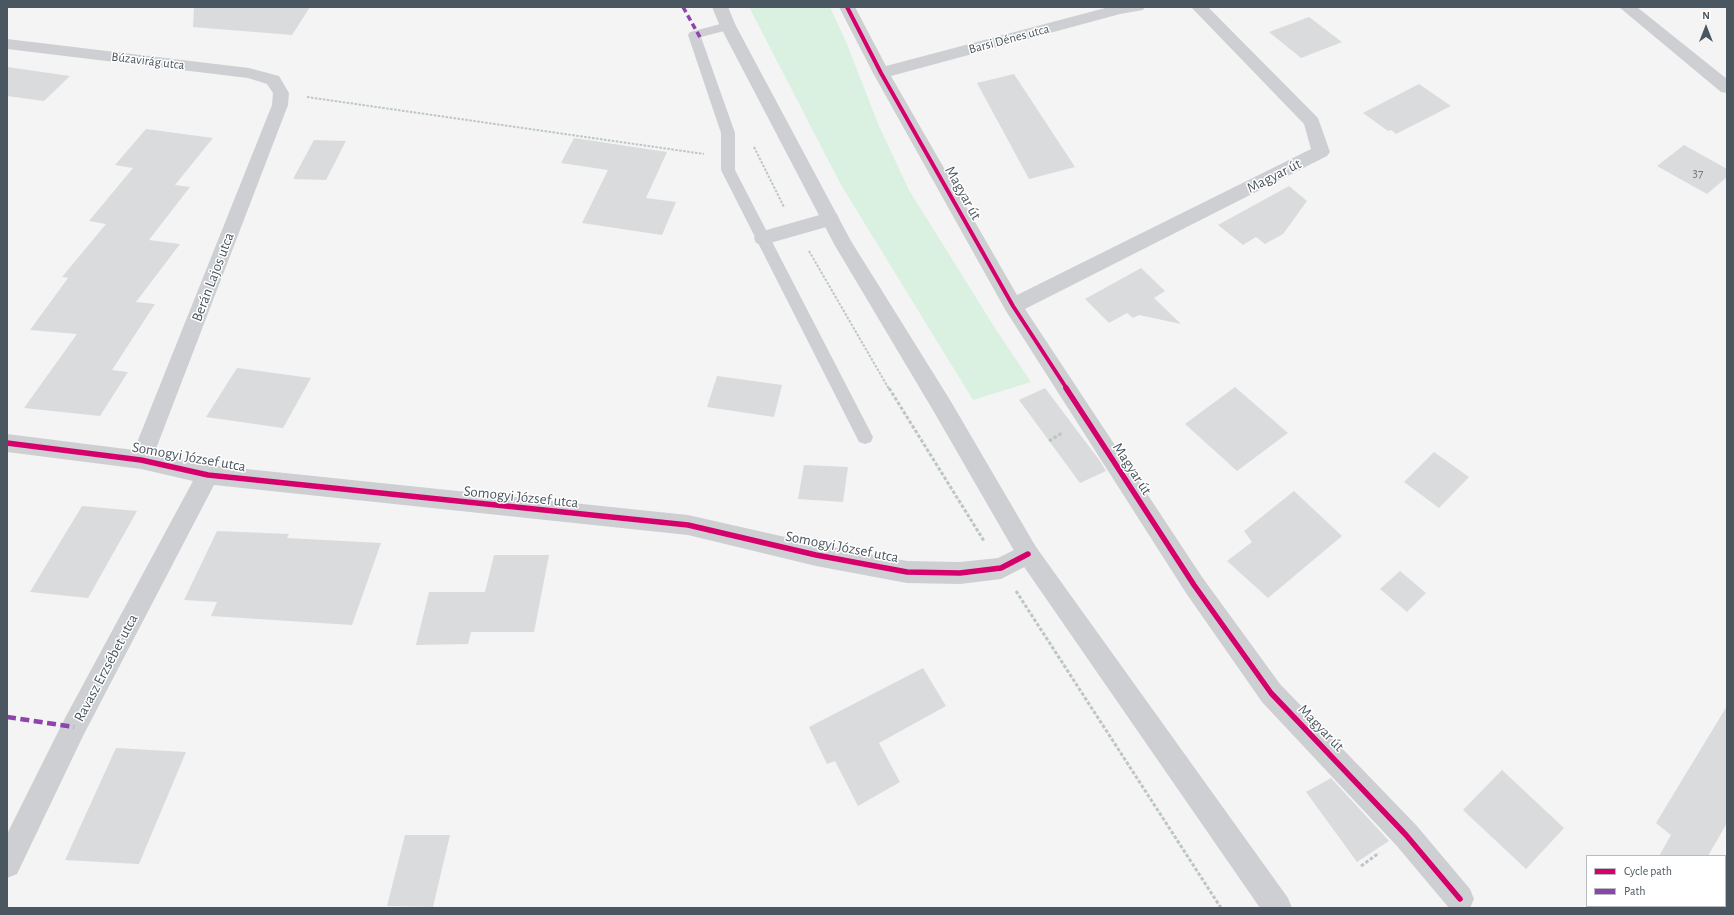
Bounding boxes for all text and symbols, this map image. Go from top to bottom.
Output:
north arrow [1686,8,1726,48]
text: N [1702,10,1710,21]
street label: Barsi Dénes utca [967,21,1051,57]
street label: Búzavirág utca [111,49,185,73]
street label: Magyar út [1244,155,1304,197]
street label: Magyar út [941,163,985,223]
house number: 37 [1693,165,1703,181]
street label: Berán Lajos utca [188,230,238,324]
street label: Somogyi József utca [131,438,247,476]
street label: Magyar út [1108,440,1156,498]
street label: Somogyi József utca [463,482,579,512]
street label: Somogyi József utca [784,527,900,567]
street label: Ravasz Erzsébet utca [70,611,142,725]
street label: Magyar út [1294,701,1348,755]
legend [1586,855,1726,907]
text: Cycle path [1624,865,1672,877]
text: Path [1624,885,1646,897]

